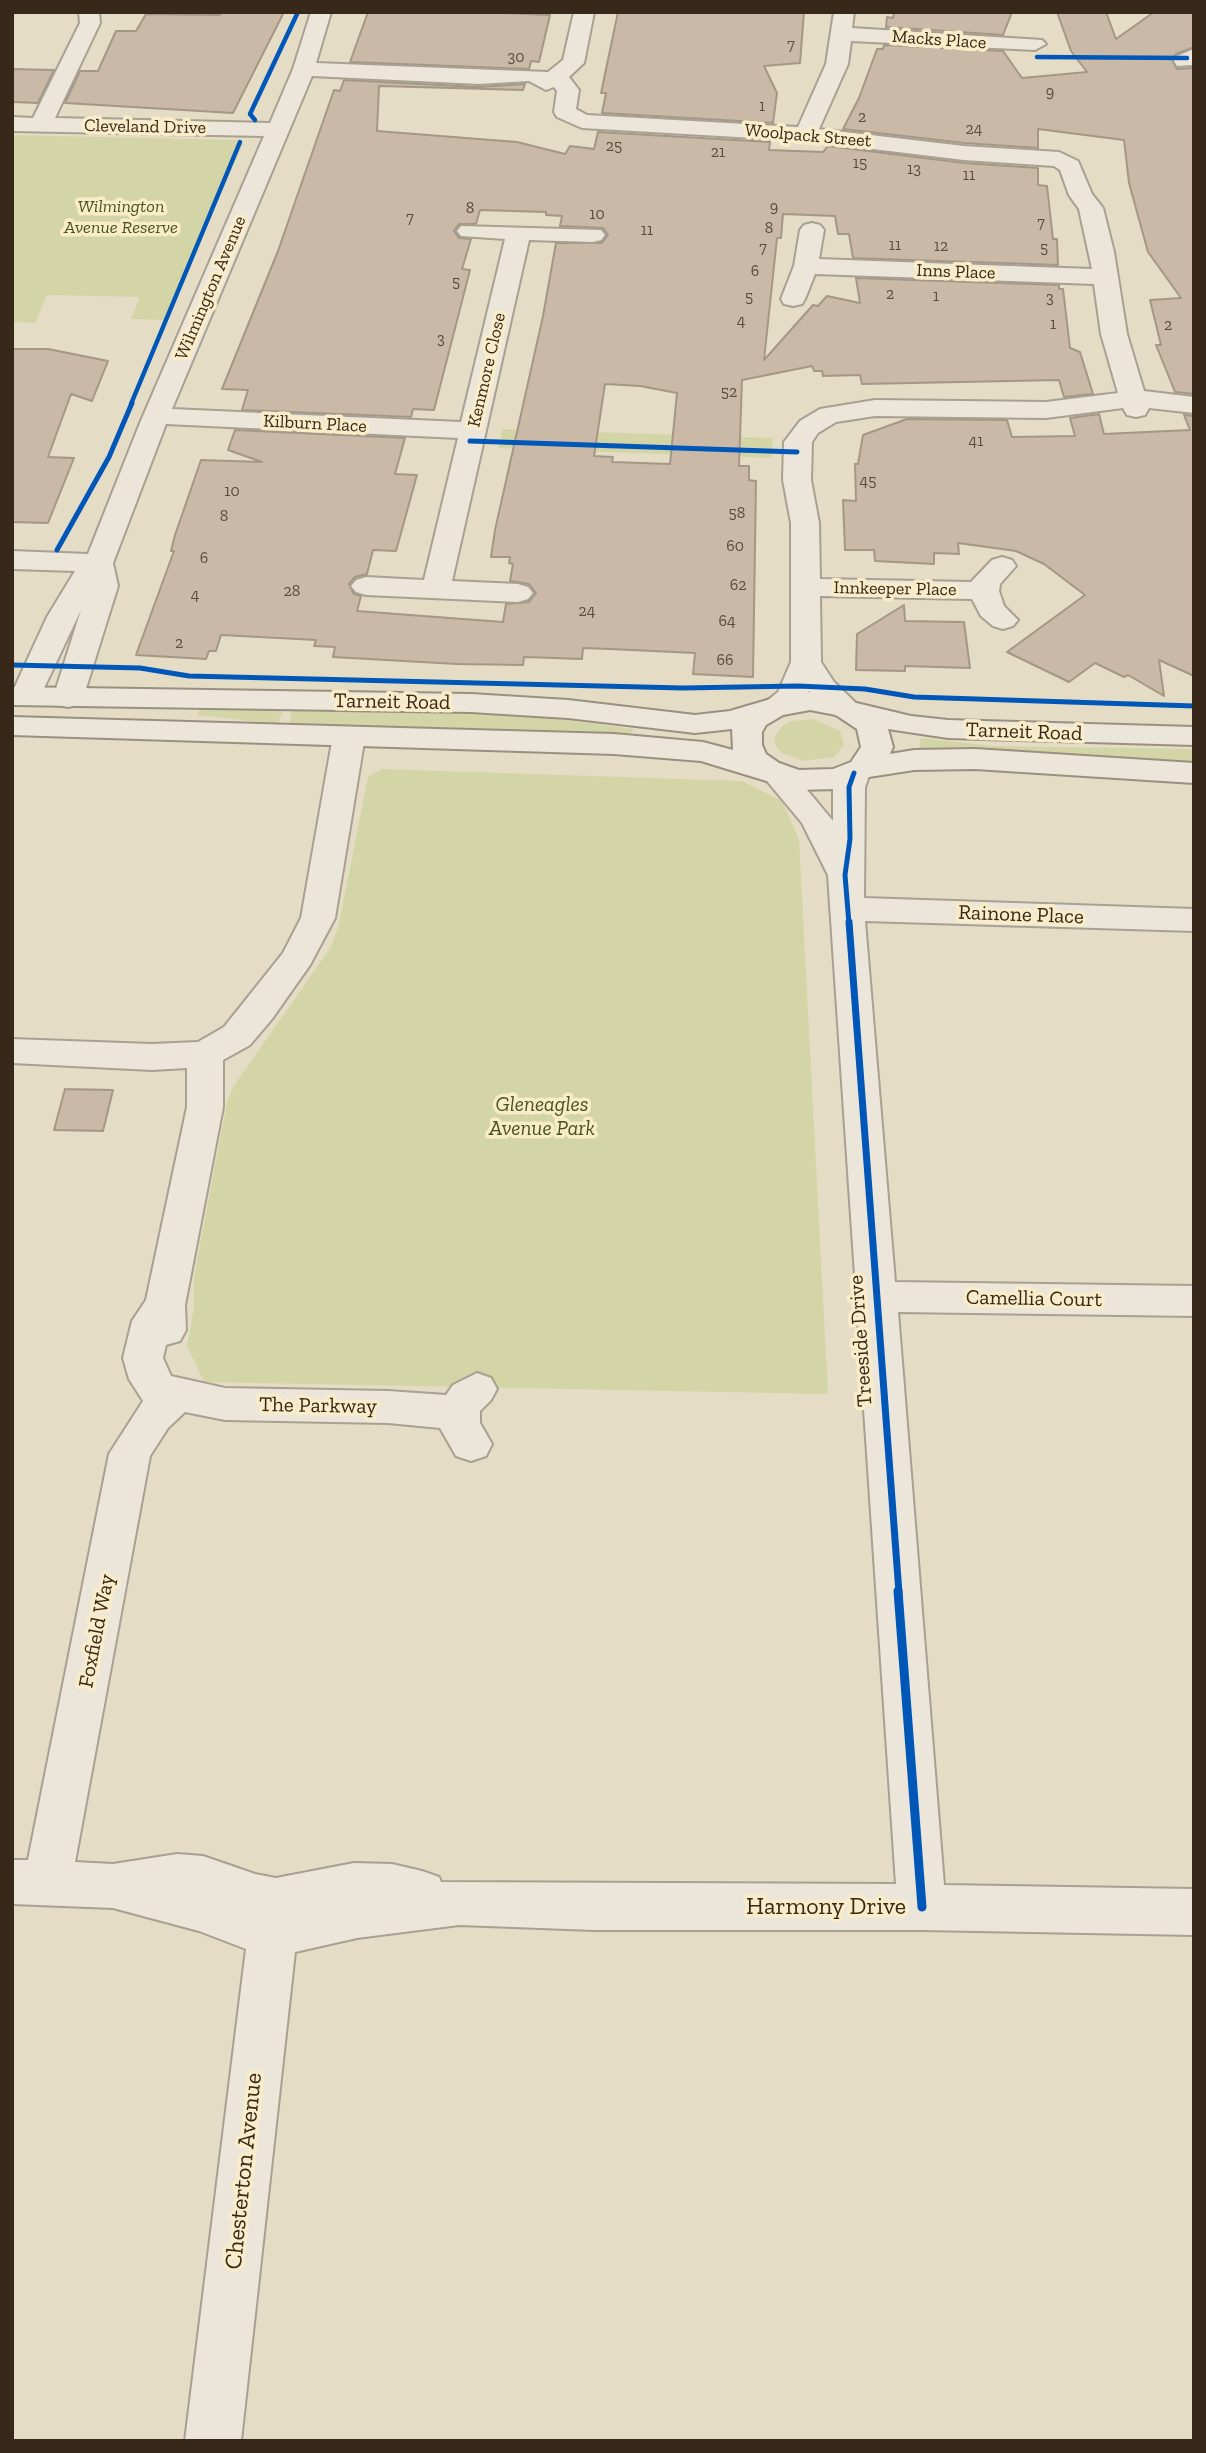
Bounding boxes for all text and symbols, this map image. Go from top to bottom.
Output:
street label: Macks Place [891,26,987,54]
house number: 7 [787,35,795,55]
house number: 30 [507,47,525,67]
house number: 9 [1046,82,1054,102]
house number: 1 [759,96,765,116]
house number: 2 [858,107,866,127]
street label: Cleveland Drive [84,115,206,139]
house number: 24 [966,119,982,139]
street label: Woolpack Street [744,120,872,152]
house number: 25 [606,136,622,156]
house number: 21 [711,142,725,162]
house number: 15 [853,153,867,173]
house number: 13 [907,159,921,179]
house number: 11 [963,165,975,185]
park label: Wilmington Avenue Reserve [64,196,178,238]
house number: 9 [770,197,778,217]
house number: 8 [466,198,474,218]
house number: 10 [589,204,605,224]
house number: 7 [406,208,414,228]
street label: Wilmington Avenue [171,213,251,363]
house number: 7 [1037,213,1045,233]
house number: 8 [765,218,773,238]
house number: 11 [641,220,653,240]
house number: 11 [889,235,901,255]
house number: 12 [934,236,948,256]
house number: 7 [759,238,767,258]
house number: 5 [1040,238,1048,258]
street label: Inns Place [916,260,996,284]
house number: 6 [751,261,759,281]
house number: 5 [452,272,460,292]
house number: 2 [886,284,894,304]
house number: 1 [933,286,939,306]
house number: 5 [745,287,753,307]
house number: 3 [1046,288,1054,308]
street label: Kenmore Close [463,311,511,429]
house number: 4 [737,311,745,331]
house number: 1 [1050,314,1056,334]
house number: 2 [1164,315,1172,335]
house number: 3 [437,329,445,349]
house number: 52 [721,382,737,402]
street label: Kilburn Place [263,411,367,437]
house number: 41 [969,431,983,451]
house number: 45 [860,471,876,491]
house number: 10 [224,481,240,501]
house number: 58 [729,503,745,523]
house number: 8 [220,506,228,526]
house number: 60 [726,536,744,556]
house number: 6 [200,548,208,568]
house number: 62 [730,575,746,595]
street label: Innkeeper Place [833,577,957,601]
house number: 28 [284,581,300,601]
house number: 4 [191,585,199,605]
house number: 24 [579,601,595,621]
house number: 64 [718,611,736,631]
house number: 2 [175,633,183,653]
house number: 66 [717,650,733,670]
street label: Tarneit Road [333,688,451,716]
street label: Tarneit Road [965,717,1083,747]
street label: Rainone Place [958,900,1084,930]
park label: Gleneagles Avenue Park [489,1092,595,1142]
street label: Treeside Drive [844,1274,878,1408]
street label: Camellia Court [966,1285,1102,1313]
street label: The Parkway [259,1392,377,1420]
street label: Foxfield Way [74,1572,120,1690]
street label: Harmony Drive [746,1893,906,1921]
street label: Chesterton Avenue [219,2071,269,2271]

